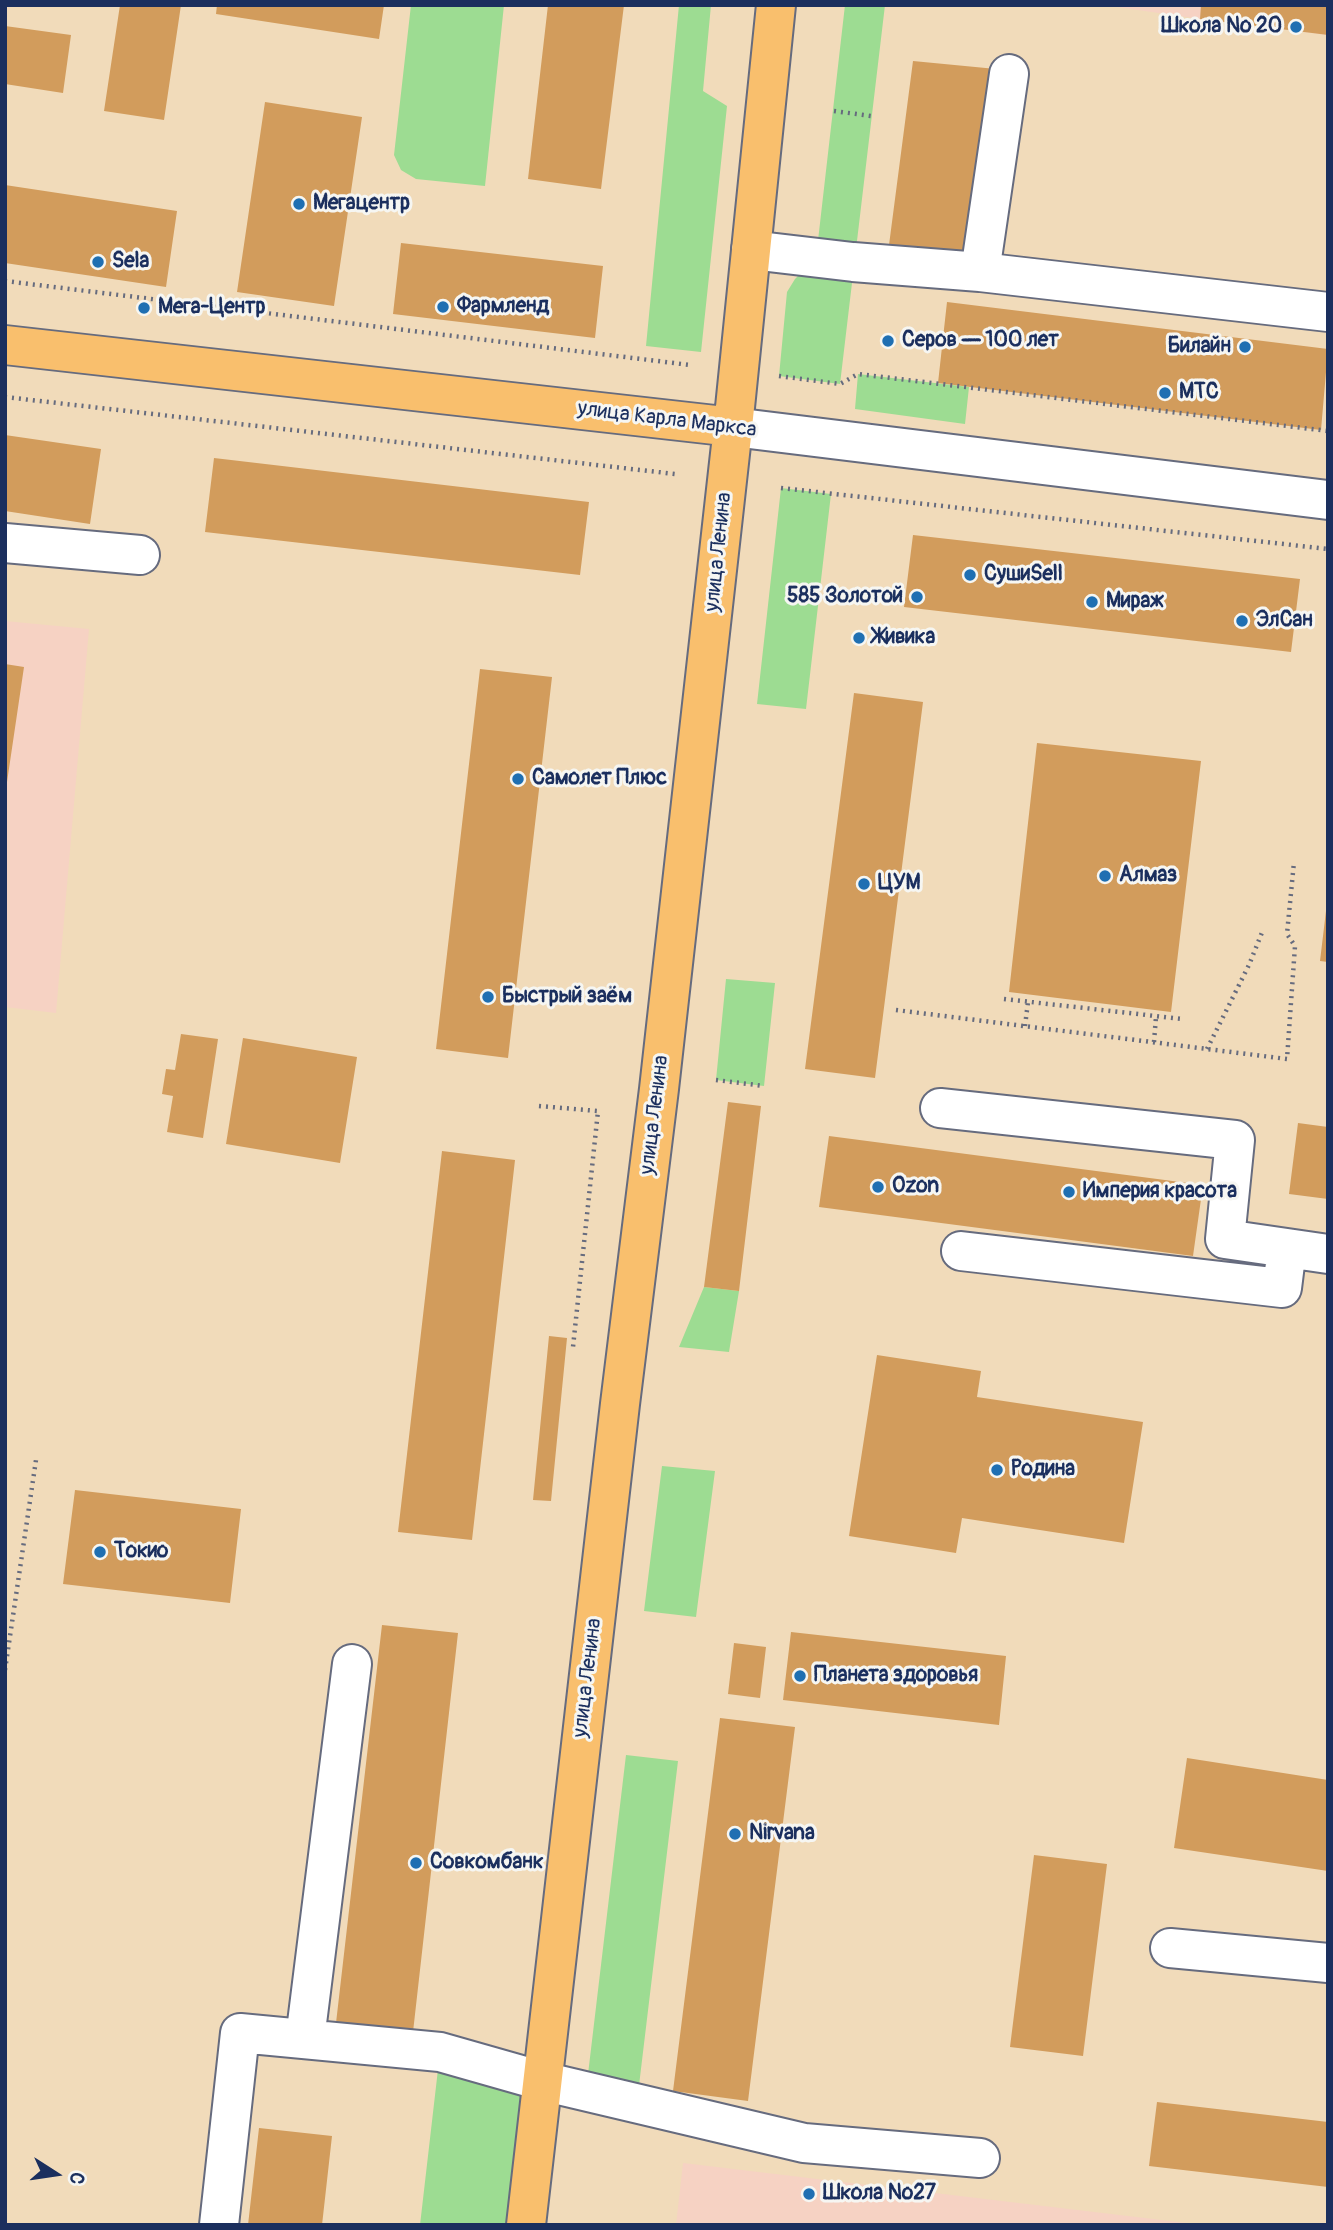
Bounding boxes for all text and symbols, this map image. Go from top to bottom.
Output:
place label: Школа № 20 [1161,14,1282,40]
marker: Школа № 20 [1288,19,1304,35]
place label: Мегацентр [313,191,410,217]
marker: Мегацентр [291,196,307,212]
place label: Sela [112,249,149,275]
marker: Sela [90,254,106,270]
place label: Фармленд [457,294,549,320]
place label: Мега-Центр [158,295,266,321]
marker: Фармленд [435,299,451,315]
marker: Мега-Центр [136,300,152,316]
place label: Серов — 100 лет [902,328,1059,354]
marker: Серов — 100 лет [880,333,896,349]
place label: Билайн [1168,334,1231,360]
marker: Билайн [1237,339,1253,355]
place label: МТС [1179,380,1219,406]
marker: МТС [1157,385,1173,401]
street label: улица Карла Маркса [576,397,758,443]
street label: улица Ленина [700,491,738,613]
place label: СушиSell [984,562,1063,588]
marker: СушиSell [962,567,978,583]
place label: 585 Золотой [787,584,903,610]
marker: 585 Золотой [909,589,925,605]
place label: Мираж [1106,589,1164,615]
marker: Мираж [1084,594,1100,610]
place label: ЭлСан [1256,608,1313,634]
marker: ЭлСан [1234,613,1250,629]
place label: Живика [873,625,935,651]
marker: Живика [851,630,867,646]
place label: Самолет Плюс [532,766,667,792]
marker: Самолет Плюс [510,771,526,787]
place label: Алмаз [1119,863,1177,889]
marker: Алмаз [1097,868,1113,884]
place label: ЦУМ [878,871,921,897]
marker: ЦУМ [856,876,872,892]
place label: Быстрый заём [502,984,632,1010]
marker: Быстрый заём [480,989,496,1005]
street label: улица Ленина [635,1054,675,1176]
place label: Ozon [892,1174,939,1200]
marker: Ozon [870,1179,886,1195]
place label: Империя красота [1083,1179,1237,1205]
marker: Империя красота [1061,1184,1077,1200]
place label: Родина [1011,1457,1075,1483]
marker: Родина [989,1462,1005,1478]
place label: Токио [114,1539,168,1565]
marker: Токио [92,1544,108,1560]
street label: улица Ленина [568,1617,608,1739]
place label: Планета здоровья [814,1663,978,1689]
marker: Планета здоровья [792,1668,808,1684]
place label: Nirvana [749,1821,815,1847]
marker: Nirvana [727,1826,743,1842]
place label: Совкомбанк [430,1850,544,1876]
marker: Совкомбанк [408,1855,424,1871]
north arrow [21,2139,91,2209]
text: С [64,2170,90,2187]
place label: Школа №27 [823,2181,936,2207]
marker: Школа №27 [801,2186,817,2202]

